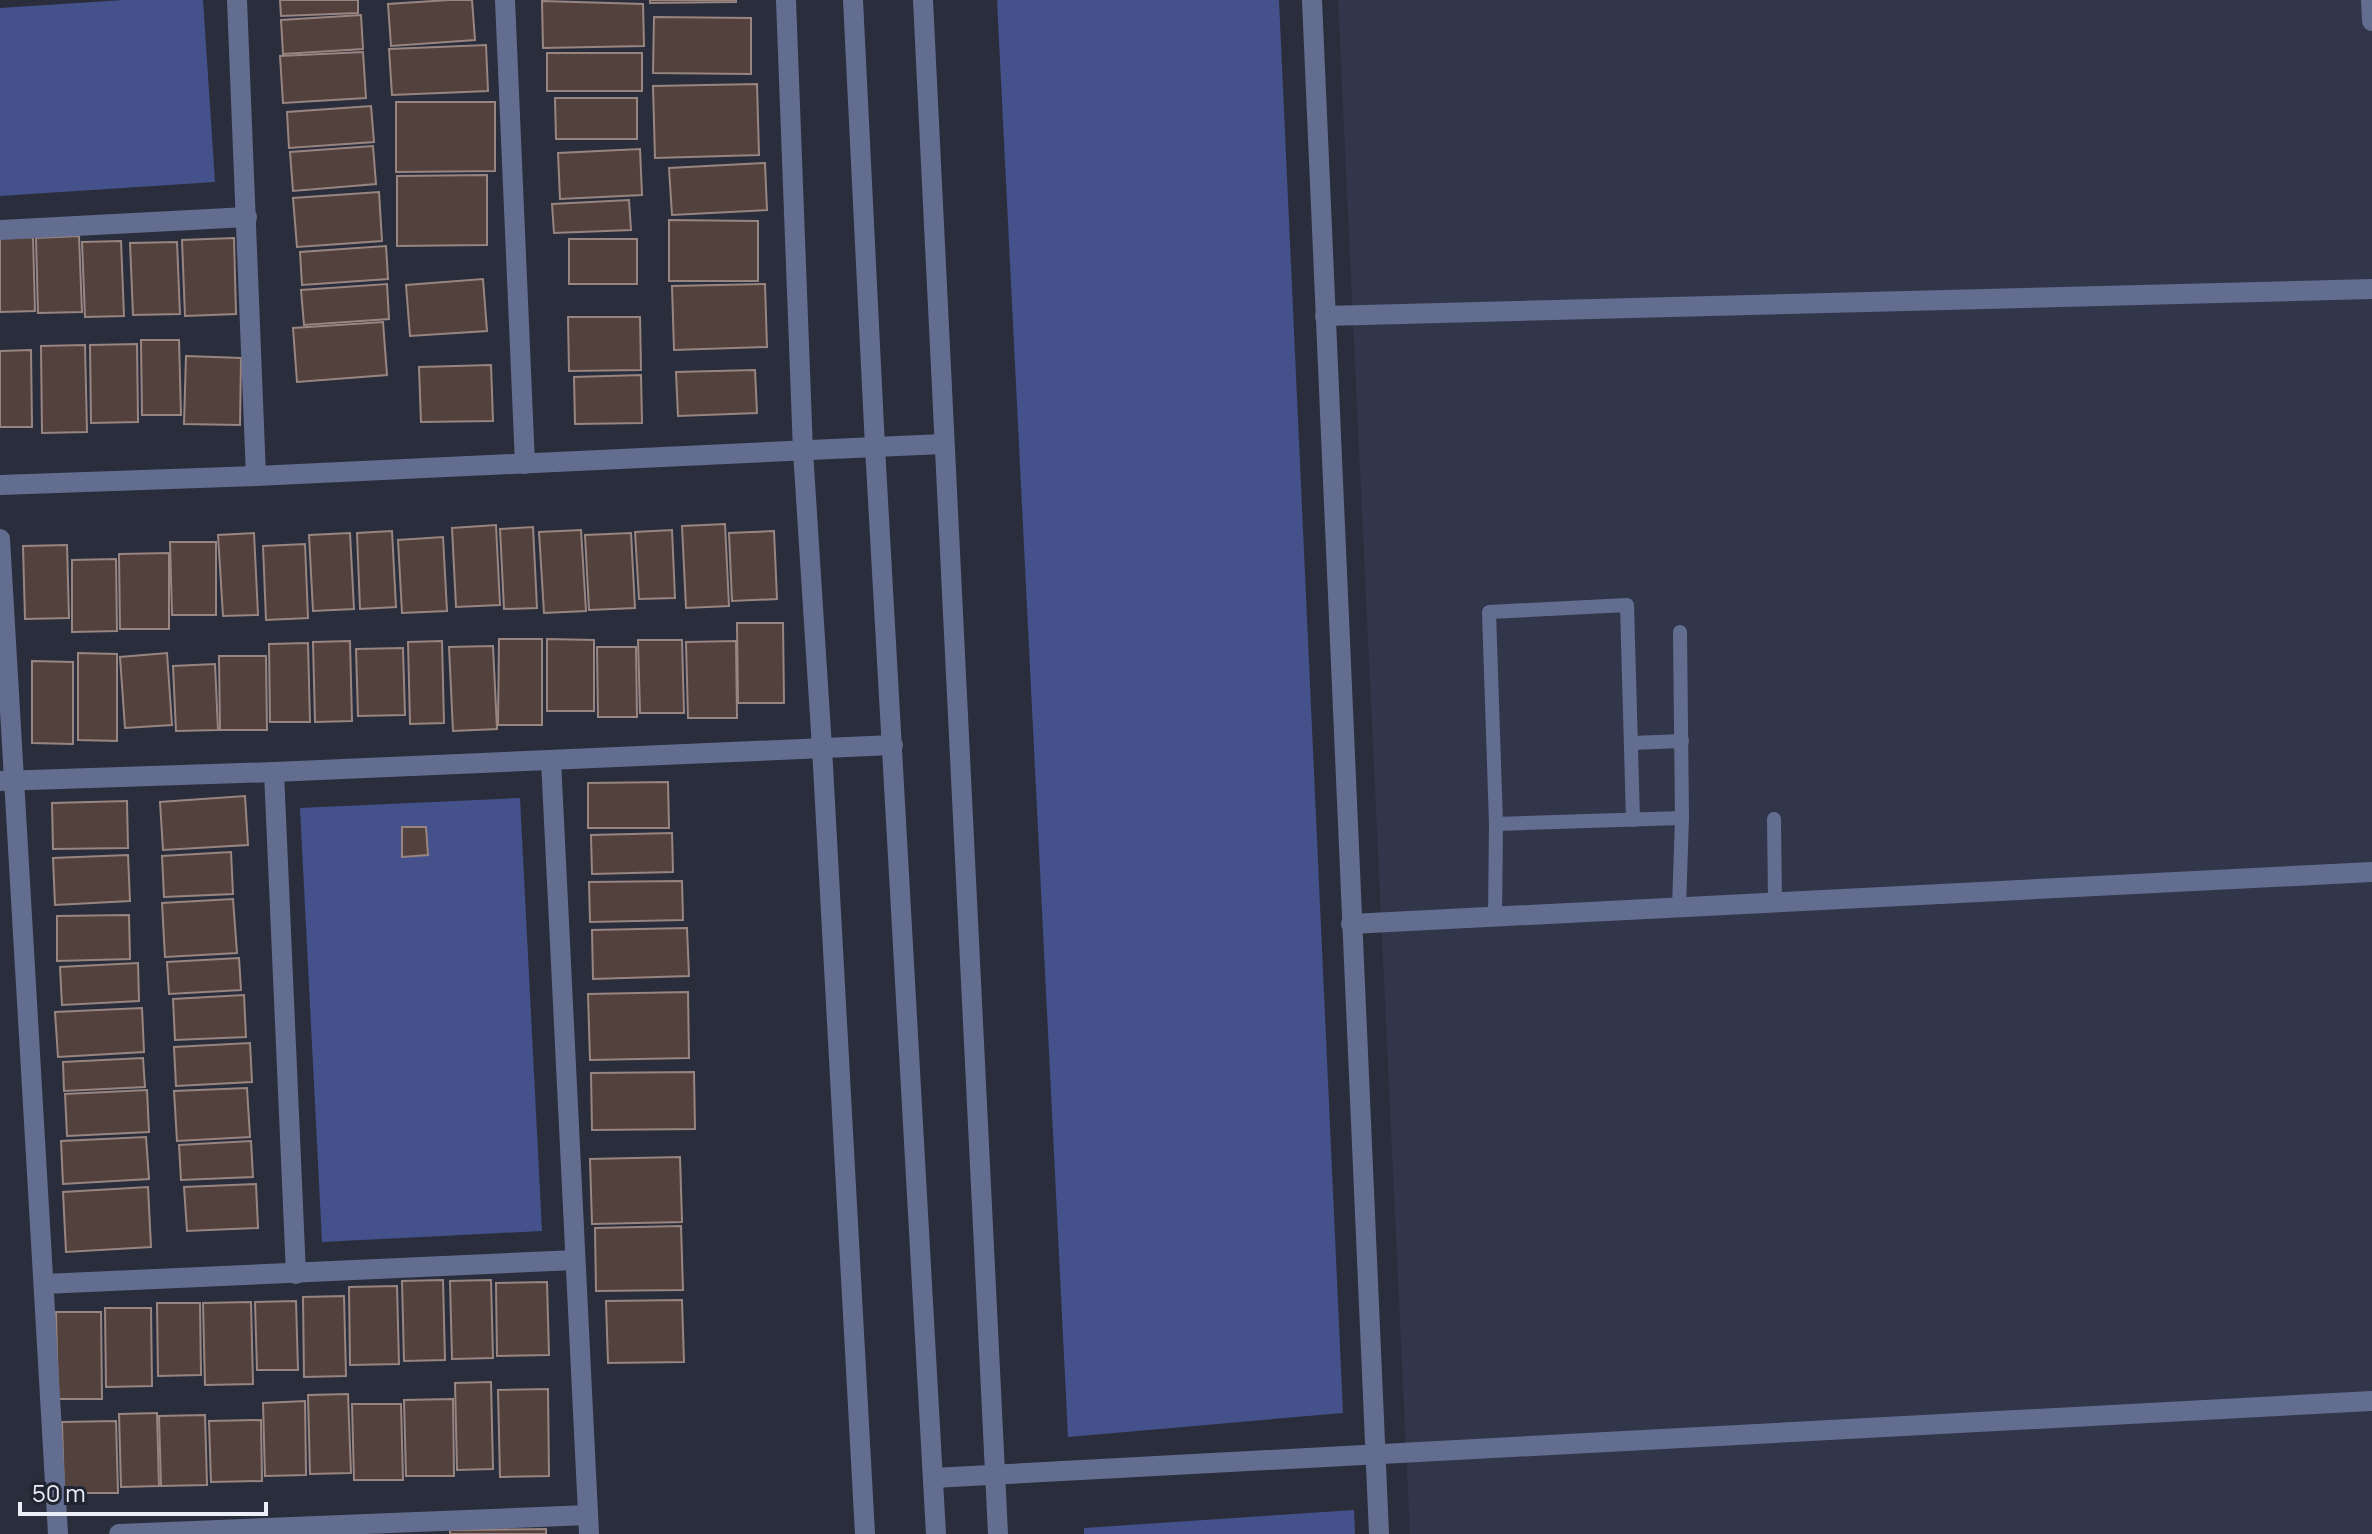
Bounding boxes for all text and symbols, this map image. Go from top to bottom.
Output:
scale bar [20,1466,266,1516]
text: 50 m [32,1476,86,1509]

